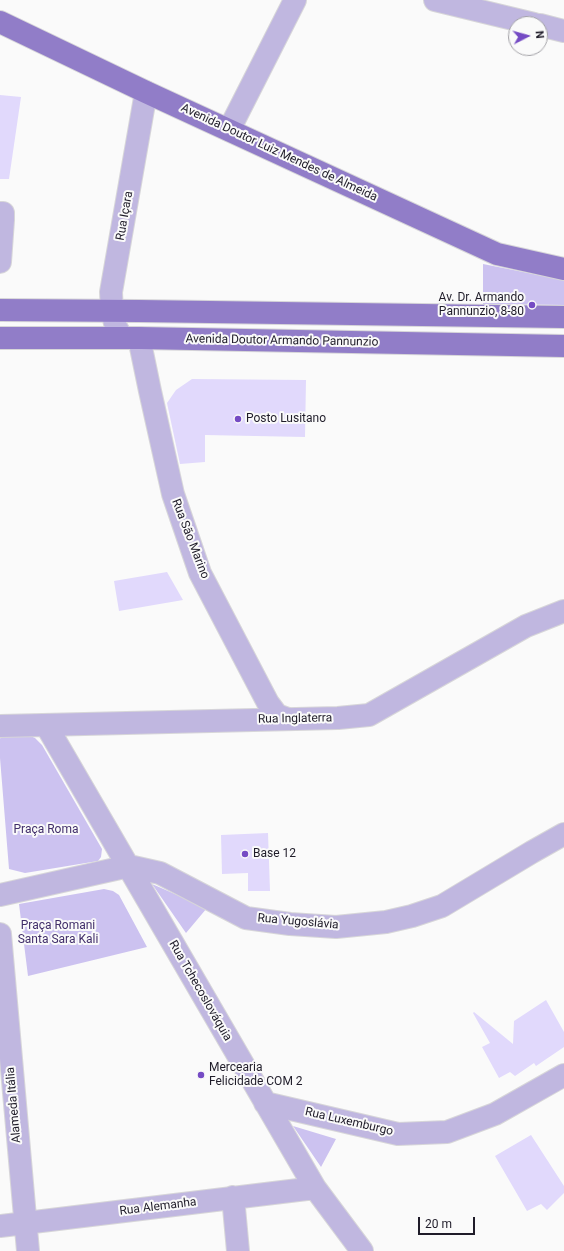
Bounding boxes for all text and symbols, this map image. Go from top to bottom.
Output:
north arrow [508,16,548,56]
text: N [533,30,546,39]
street label: Avenida Doutor Luiz Mendes de Almeida [179,101,379,205]
street label: Rua Içara [114,190,136,242]
place label: Av. Dr. Armando Pannunzio, 8-80 [439,291,524,319]
marker: Av. Dr. Armando Pannunzio, 8-80 [527,300,537,310]
street label: Avenida Doutor Armando Pannunzio [185,332,379,350]
place label: Posto Lusitano [246,412,326,426]
marker: Posto Lusitano [233,414,243,424]
street label: Rua São Marino [168,497,212,581]
street label: Rua Inglaterra [258,711,332,727]
park label: Praça Roma [13,823,79,837]
place label: Base 12 [253,847,296,861]
marker: Base 12 [240,849,250,859]
street label: Rua Yugoslávia [257,911,339,933]
park label: Praça Romani Santa Sara Kali [18,919,98,947]
street label: Rua Tchecoslováquia [165,938,235,1044]
place label: Mercearia Felicidade COM 2 [209,1061,303,1089]
street label: Alameda Itália [3,1066,25,1144]
marker: Mercearia Felicidade COM 2 [196,1070,206,1080]
street label: Rua Luxemburgo [304,1105,394,1139]
street label: Rua Alemanha [119,1195,197,1219]
scale bar [420,1209,477,1235]
text: 20 m [425,1217,452,1231]

